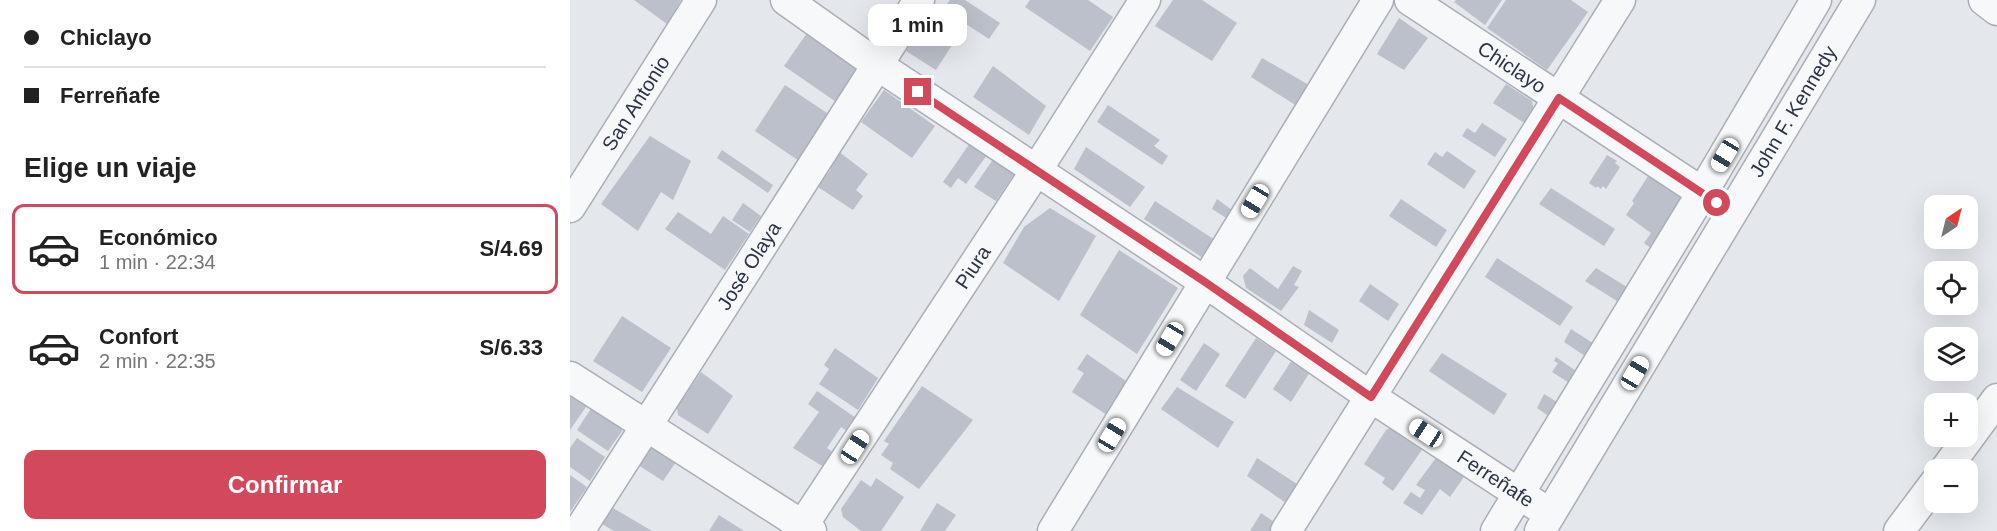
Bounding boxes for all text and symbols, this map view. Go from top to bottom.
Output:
callout: 1 min [868,5,968,47]
text: 1 min [891,14,944,36]
text: Chiclayo [60,25,152,50]
street label: Chiclayo [1474,37,1550,97]
street label: John F. Kennedy [1745,42,1841,181]
street label: San Antonio [598,52,674,155]
route end [904,78,931,105]
text: Ferreñafe [60,83,160,108]
car [1708,135,1742,175]
text: Elige un viaje [24,153,197,183]
car [1238,181,1272,221]
route start [1703,189,1730,216]
north arrow [1924,195,1978,249]
map controls [1924,195,1978,513]
street label: José Olaya [713,217,786,314]
icon: car [27,222,81,276]
text: Económico [99,225,218,250]
text: S/4.69 [479,236,543,261]
street label: Piura [951,241,995,293]
text: 1 min · 22:34 [99,251,216,273]
button: locate [1924,261,1978,315]
car [1153,319,1187,359]
icon: car [27,321,81,375]
text: Confort [99,324,178,349]
button: layers [1924,327,1978,381]
text: S/6.33 [479,335,543,360]
text: 2 min · 22:35 [99,350,216,372]
car [1618,353,1652,393]
button: + [1924,393,1978,447]
car [1095,415,1129,455]
car [1406,416,1446,450]
car [838,427,872,467]
street label: Ferreñafe [1453,446,1538,511]
button: Confirmar [24,450,546,519]
button: − [1924,459,1978,513]

